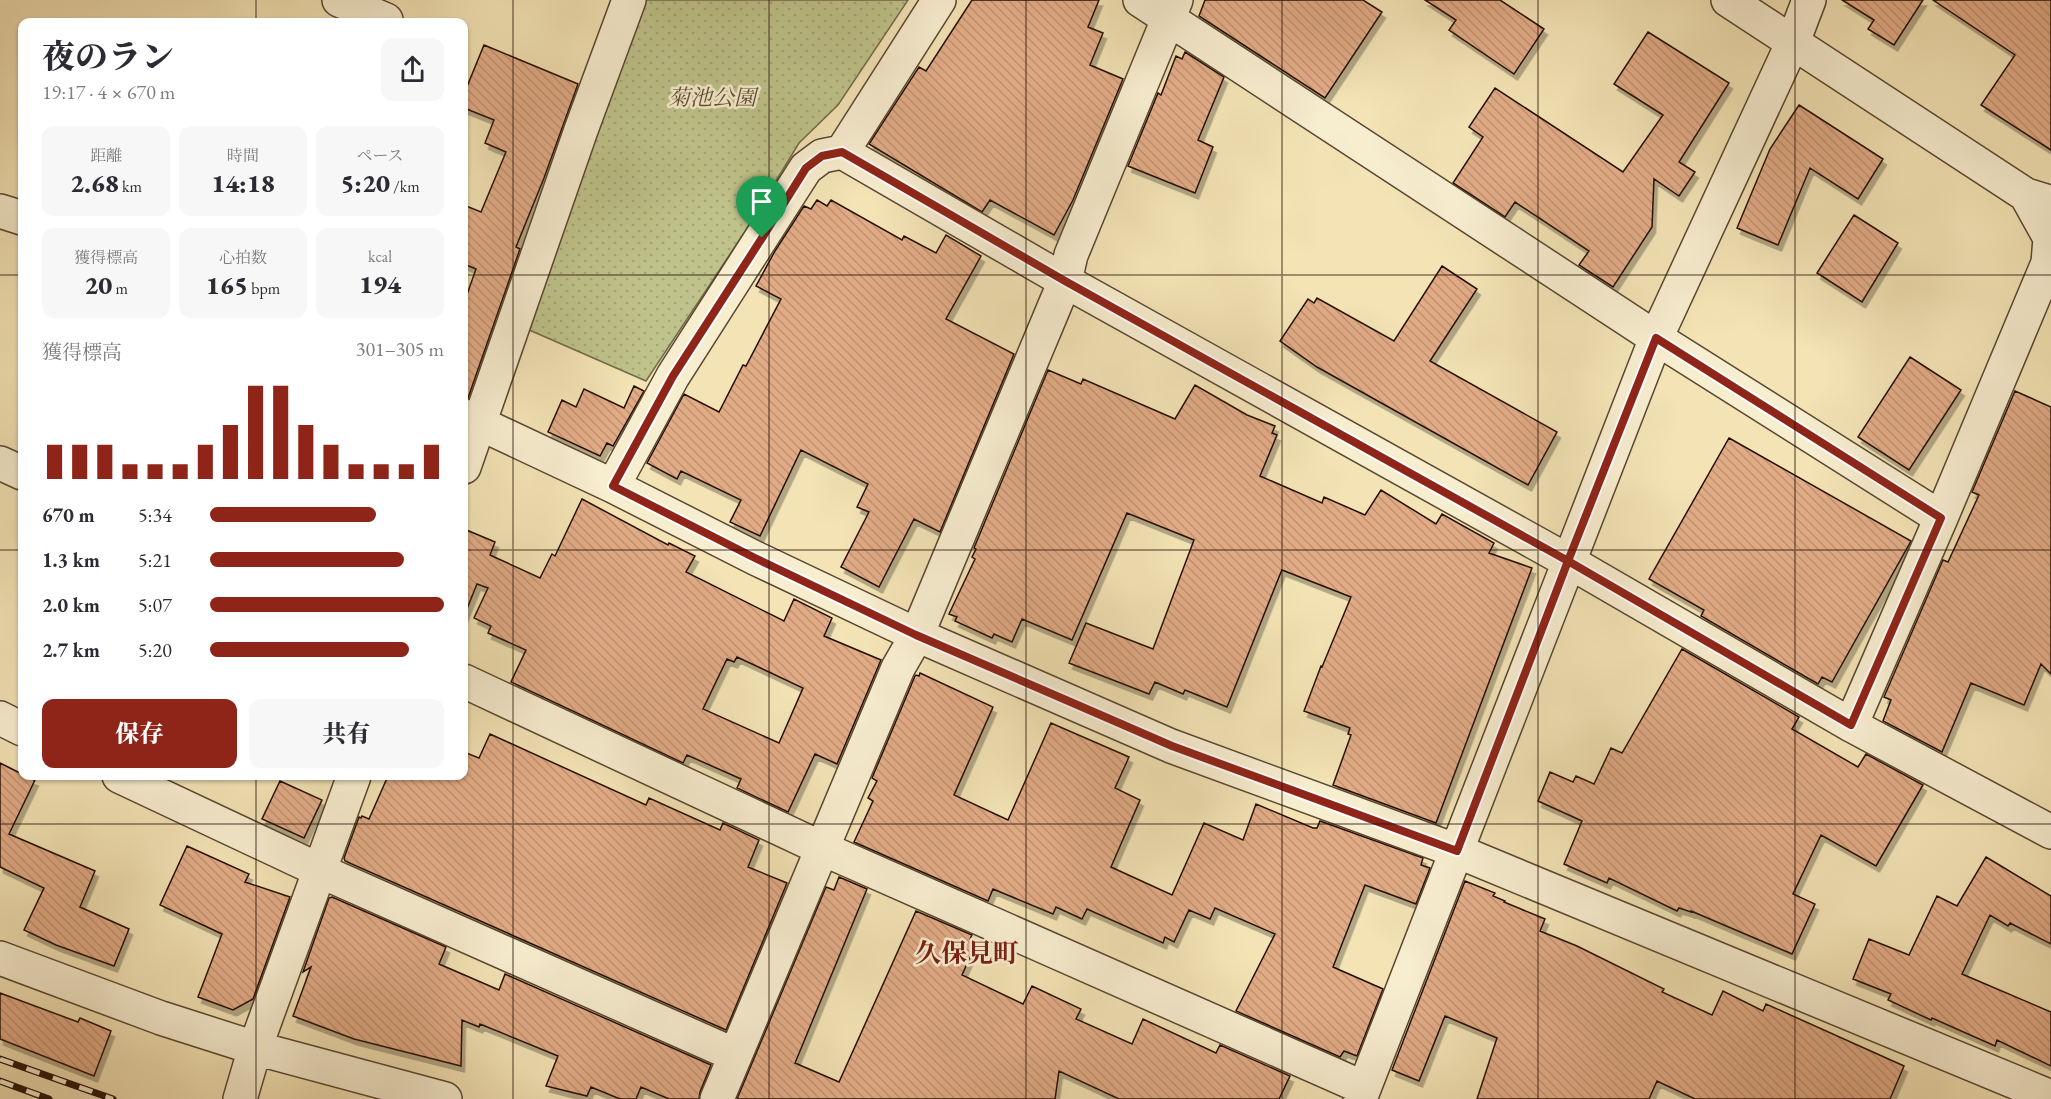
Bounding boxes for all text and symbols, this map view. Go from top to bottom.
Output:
text: 夜のラン [42,35,174,78]
button: share [381,38,444,101]
text: 19:17 · 4 × 670 m [42,79,175,105]
park label: 菊池公園 [668,83,759,112]
text: 距離 [90,145,122,166]
text: 時間 [227,145,259,166]
text: ペース [356,145,404,166]
text: 2.68 [70,166,119,200]
text: 14:18 [211,166,275,200]
text: 5:20 [340,166,390,200]
text: km [119,176,142,197]
text: /km [390,176,420,197]
pin [736,176,787,238]
icon: arrive [745,185,778,218]
text: kcal [368,246,392,267]
text: 獲得標高 [74,247,138,268]
text: 心拍数 [219,247,267,268]
text: 194 [359,267,401,301]
text: 20 [84,268,112,302]
text: 165 [206,268,248,302]
text: m [112,278,128,299]
text: bpm [248,278,280,299]
text: 301–305 m [356,336,444,362]
text: 獲得標高 [42,339,122,365]
text: 670 m [42,502,95,528]
text: 5:34 [138,502,172,528]
text: 1.3 km [42,547,100,573]
text: 5:21 [138,547,172,573]
text: 2.0 km [42,592,100,618]
text: 5:07 [138,592,172,618]
text: 2.7 km [42,637,100,663]
text: 5:20 [138,637,172,663]
button: 保存 [42,699,237,768]
button: 共有 [249,699,444,768]
district label: 久保見町 [915,936,1019,970]

